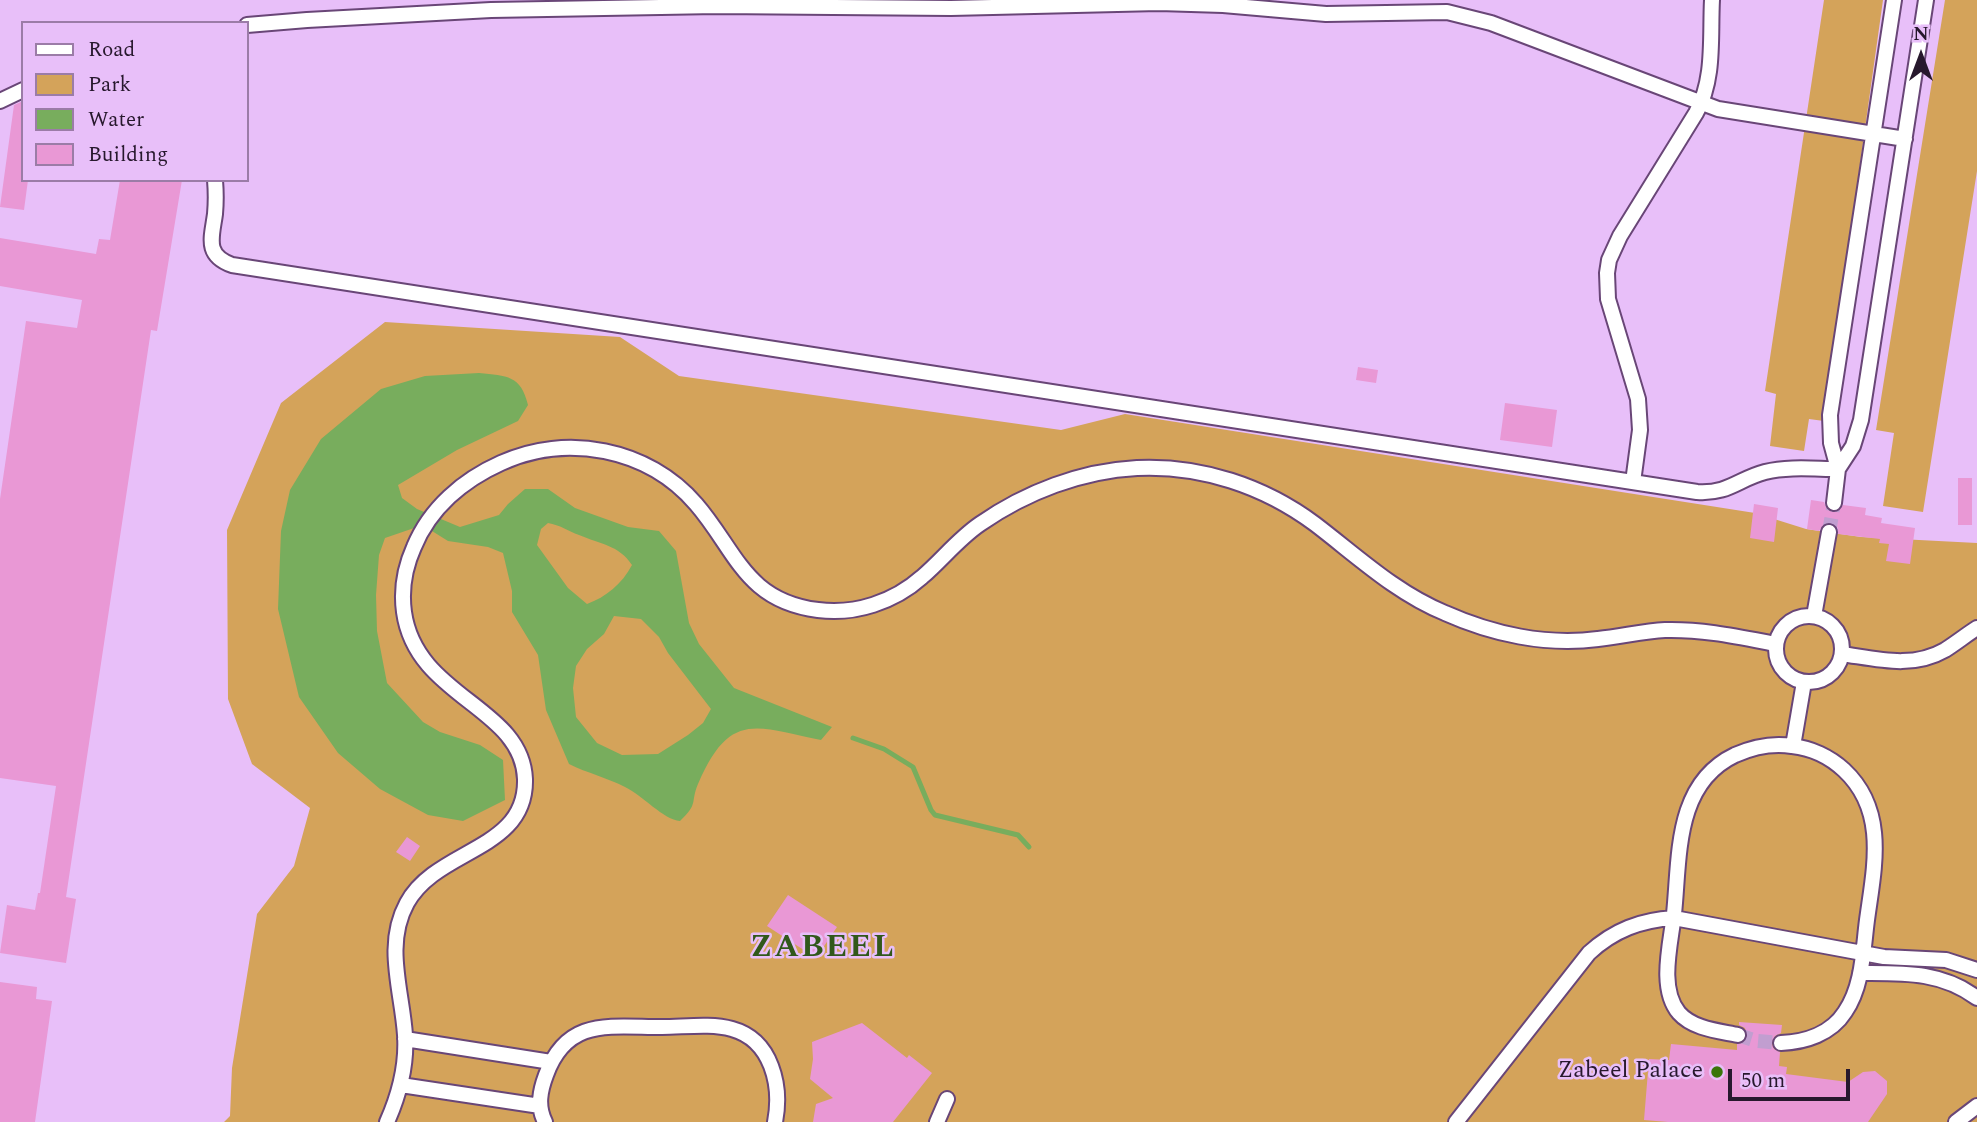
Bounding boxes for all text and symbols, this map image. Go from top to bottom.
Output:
text: N [1913,20,1929,49]
legend [21,21,248,182]
north arrow [1886,21,1956,91]
text: Road [88,34,135,66]
text: Park [88,69,131,101]
text: Water [88,104,144,136]
text: Building [88,139,168,171]
district label: ZABEEL [751,931,895,969]
scale bar [1732,1056,1854,1100]
place label: Zabeel Palace [1558,1058,1703,1086]
marker: Zabeel Palace [1709,1064,1725,1080]
text: 50 m [1741,1065,1785,1097]

